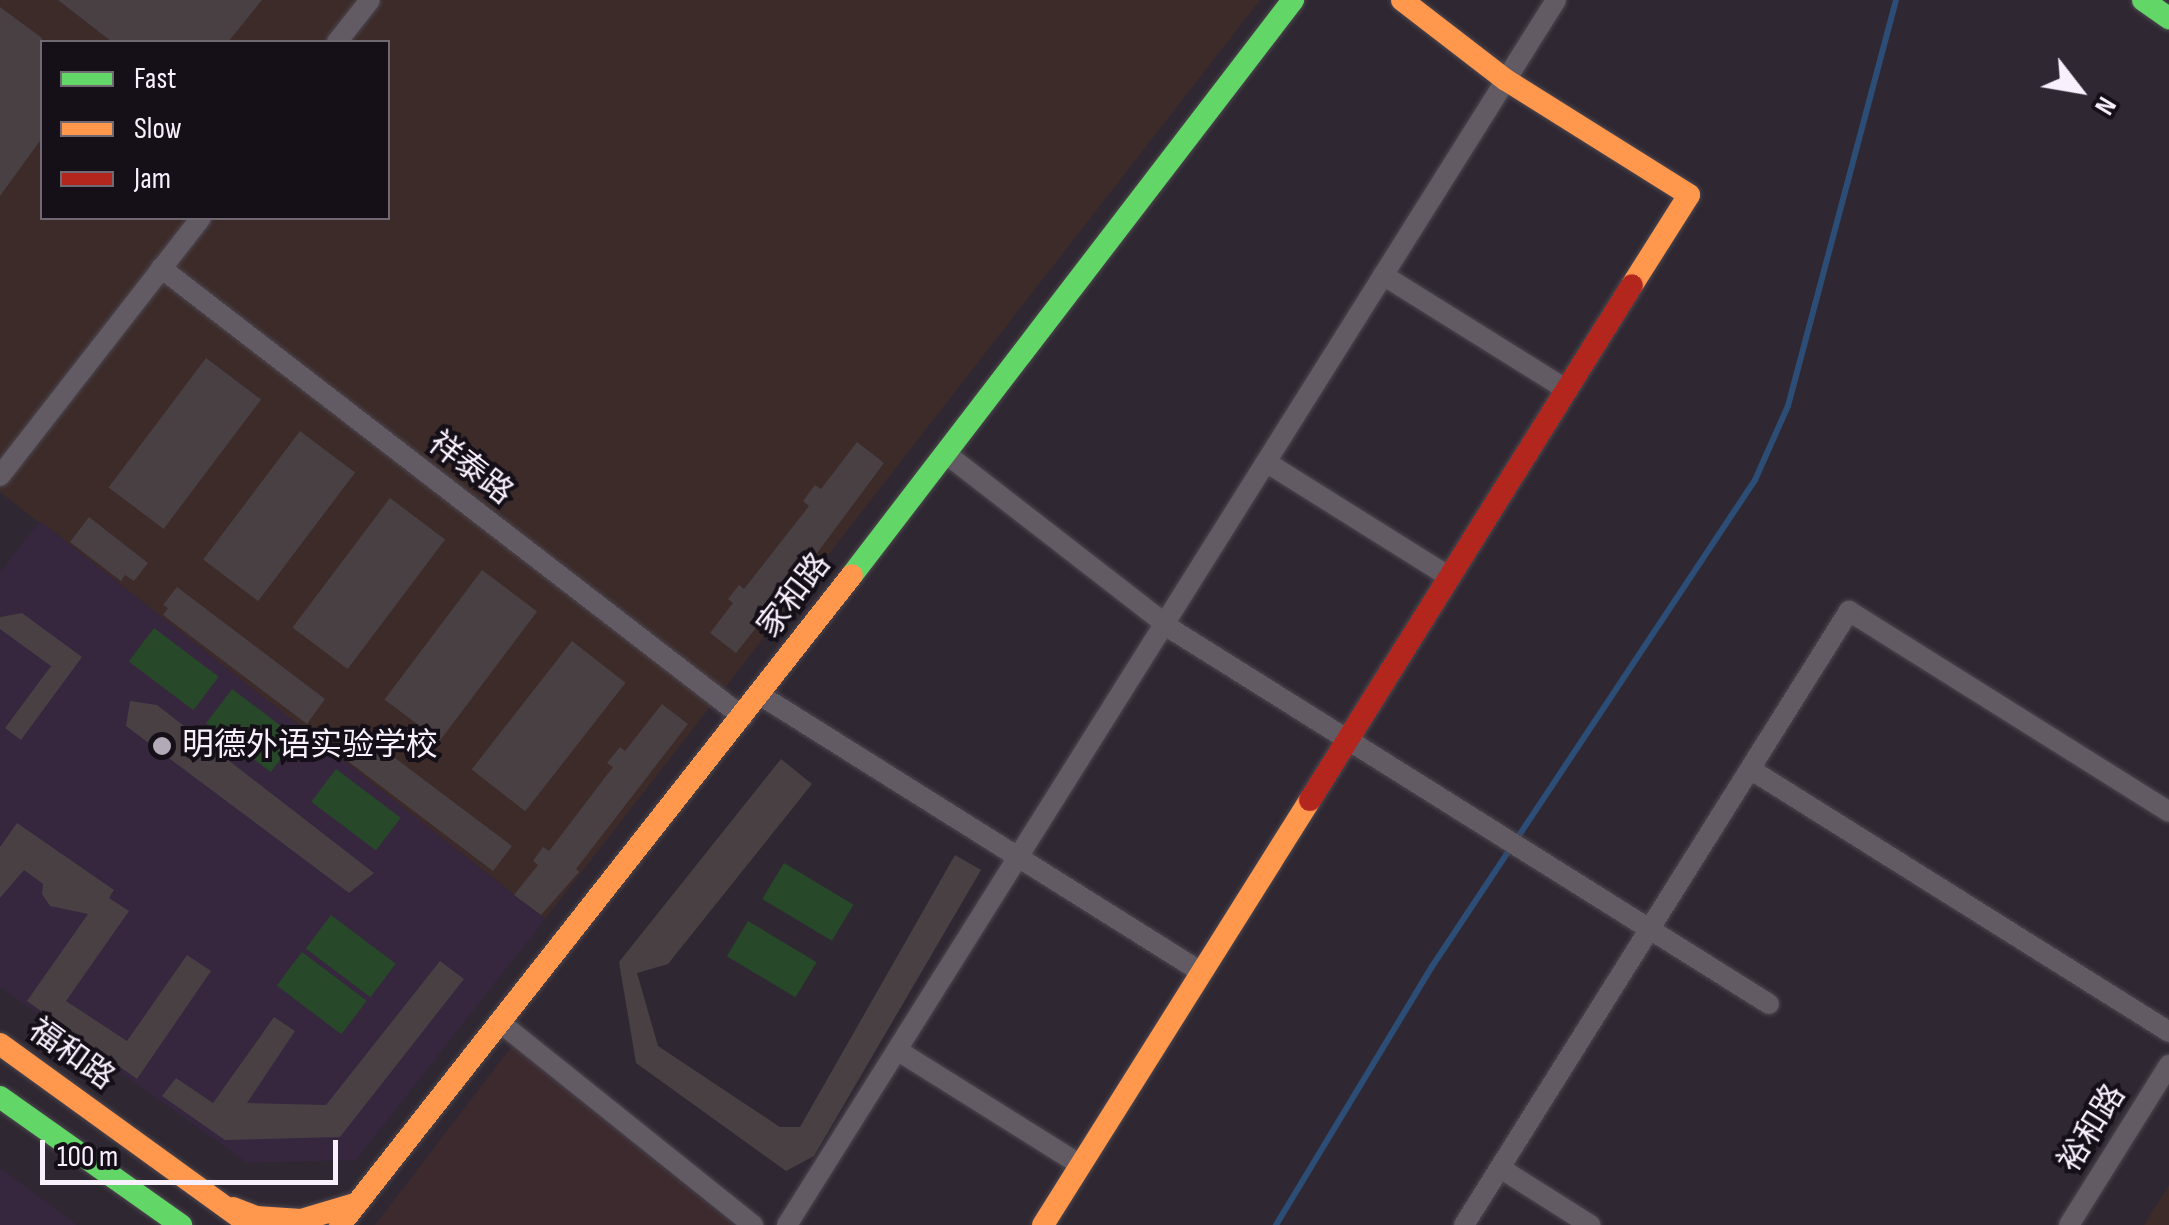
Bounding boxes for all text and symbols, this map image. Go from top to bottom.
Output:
legend [40,40,390,220]
north arrow [2029,40,2129,140]
text: Fast [134,61,176,97]
text: N [2087,91,2123,121]
text: Slow [134,111,182,147]
text: Jam [134,161,171,197]
street label: 祥泰路 [420,424,520,514]
street label: 家和路 [750,546,840,646]
place label: 明德外语实验学校 [182,727,438,765]
marker: 明德外语实验学校 [151,735,173,757]
street label: 福和路 [21,1011,121,1099]
street label: 裕和路 [2051,1078,2135,1180]
scale bar [45,1120,342,1182]
text: 100 m [57,1139,118,1175]

